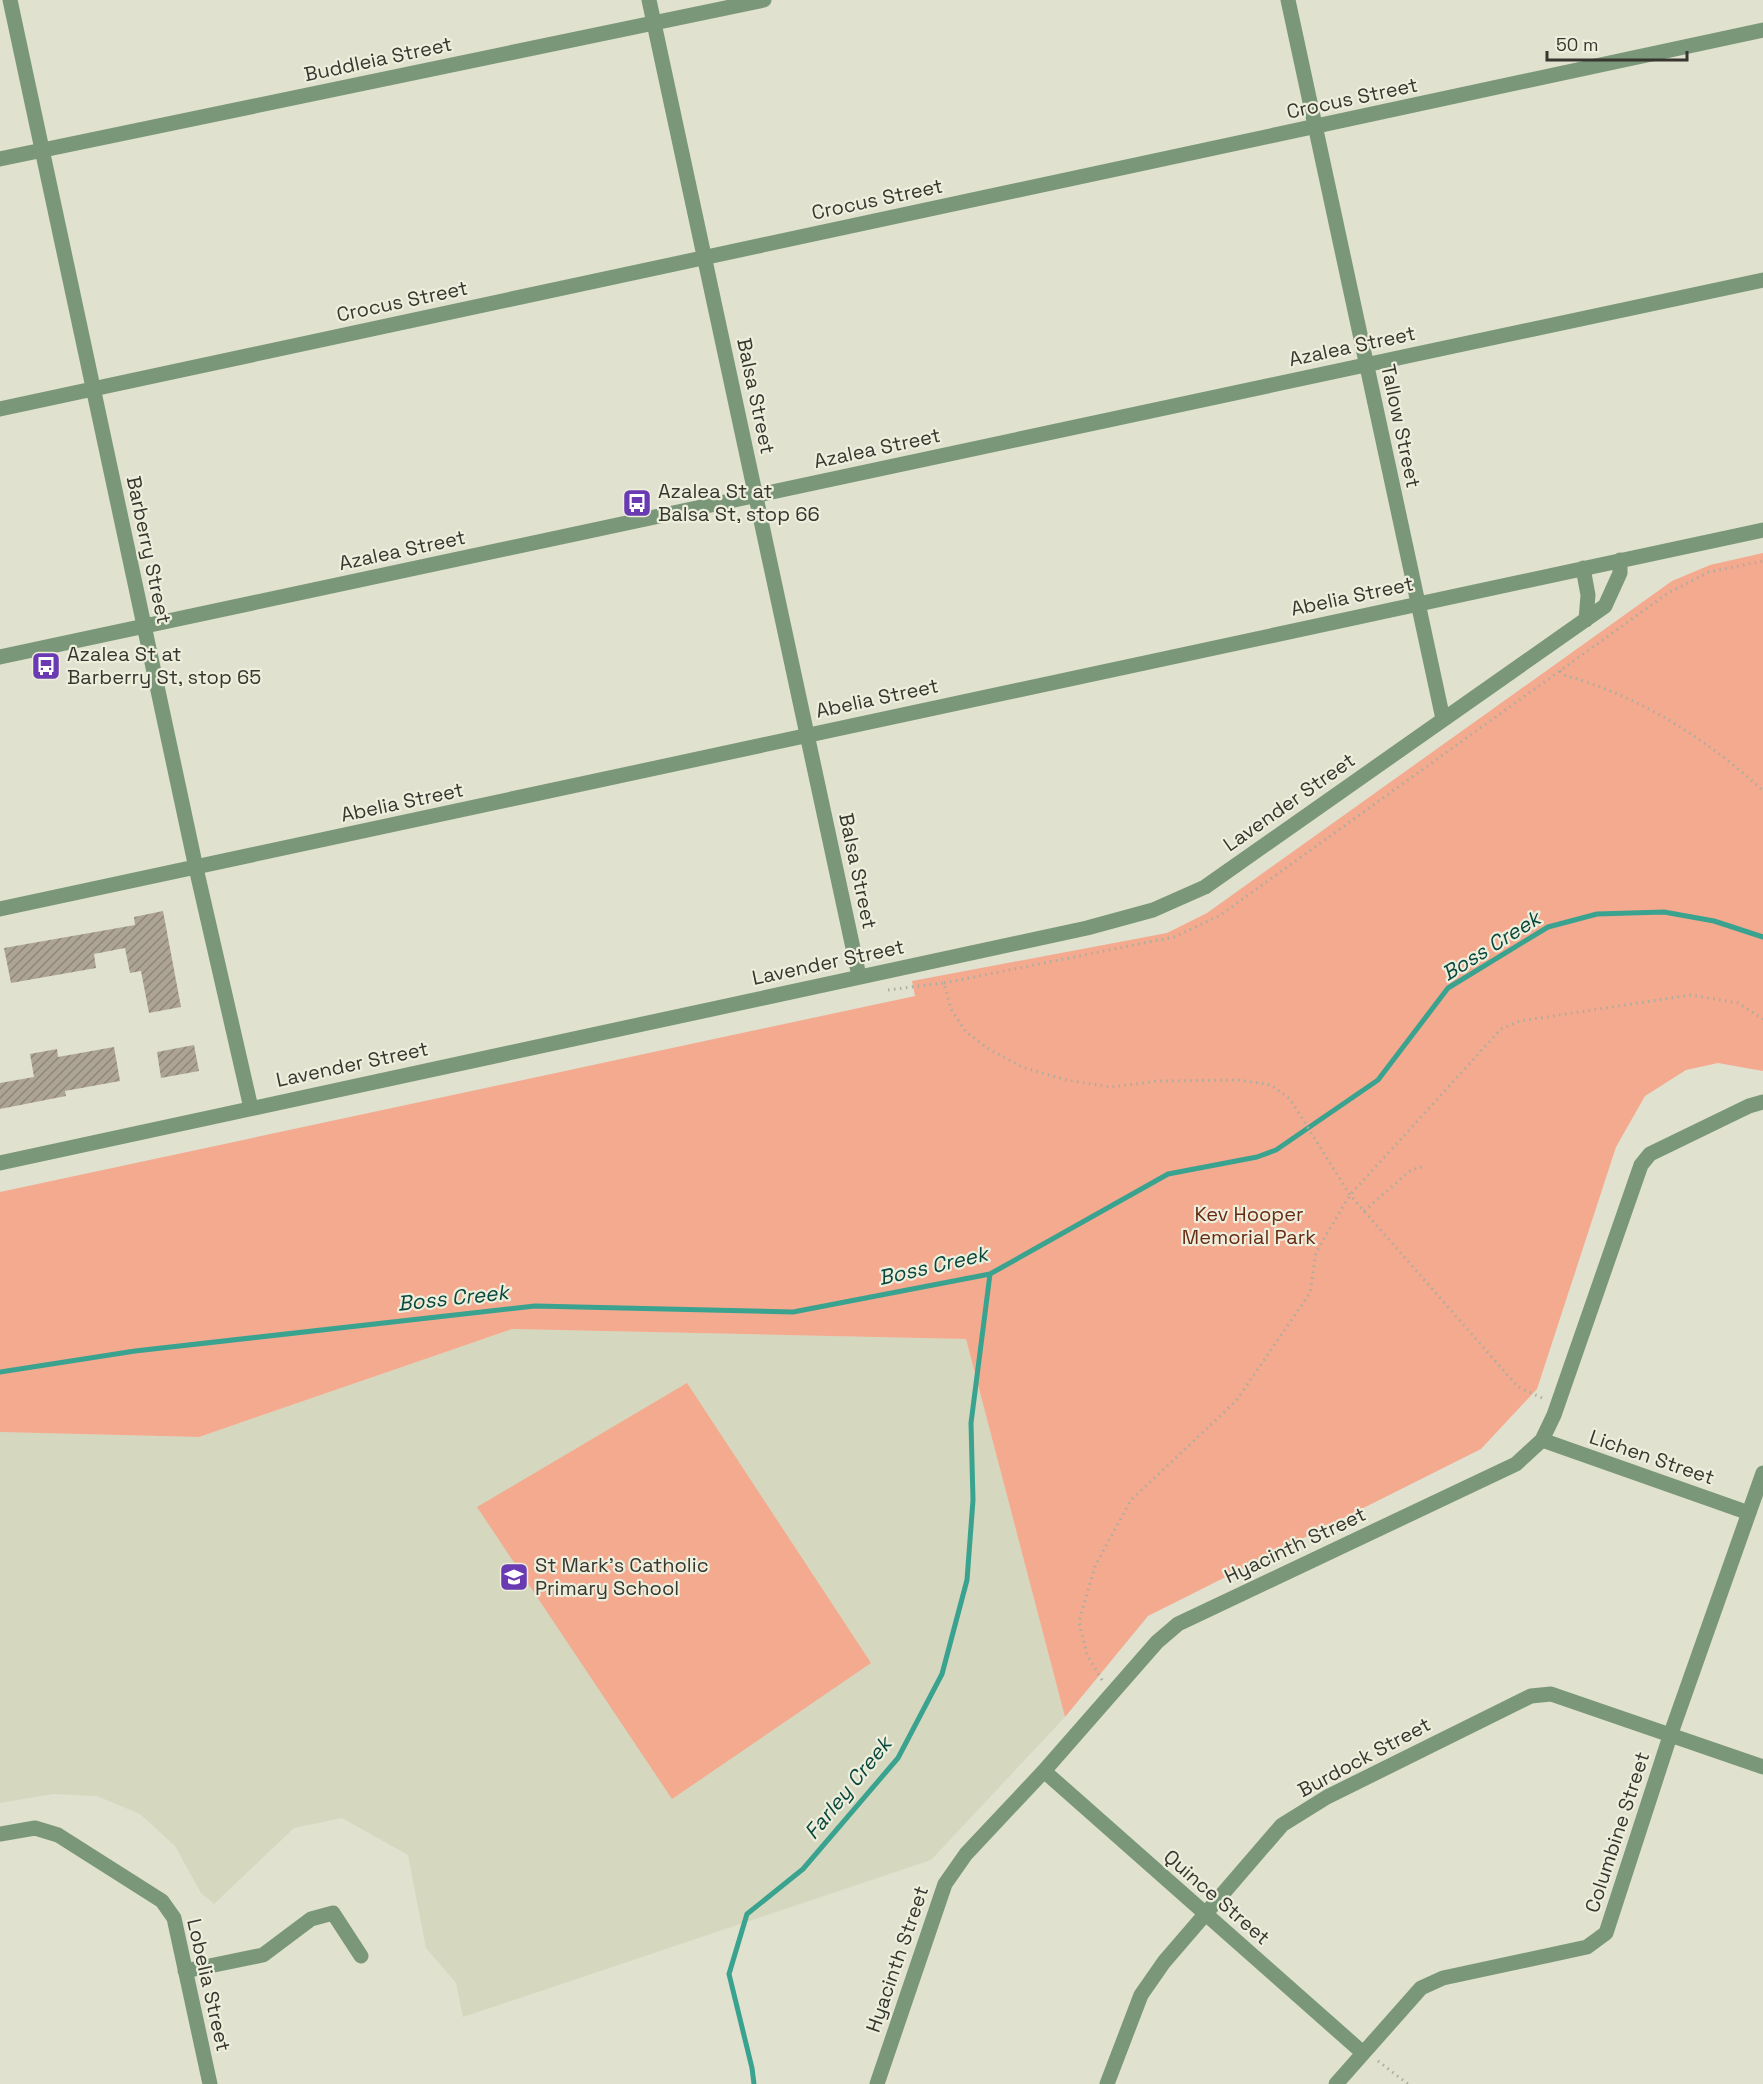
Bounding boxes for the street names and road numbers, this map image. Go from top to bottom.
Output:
street label: Buddleia Street [302,31,454,87]
street label: Crocus Street [1284,71,1420,125]
street label: Crocus Street [809,172,945,226]
street label: Crocus Street [334,274,470,328]
street label: Azalea Street [1286,320,1418,372]
street label: Balsa Street [731,336,781,456]
street label: Tallow Street [1375,362,1427,490]
street label: Azalea Street [811,422,943,474]
street label: Barberry Street [121,474,177,626]
street label: Azalea Street [336,524,468,576]
street label: Abelia Street [1288,570,1416,622]
street label: Abelia Street [813,672,941,724]
street label: Lavender Street [1218,747,1360,857]
street label: Abelia Street [338,776,466,828]
street label: Balsa Street [833,811,883,931]
street label: Lavender Street [750,933,906,991]
street label: Lavender Street [274,1035,430,1093]
street label: Lichen Street [1586,1423,1718,1491]
street label: Hyacinth Street [1220,1501,1370,1589]
street label: Burdock Street [1293,1711,1435,1803]
street label: Columbine Street [1579,1748,1655,1916]
street label: Quince Street [1158,1844,1276,1950]
street label: Hyacinth Street [860,1882,934,2036]
street label: Lobelia Street [181,1916,237,2054]

